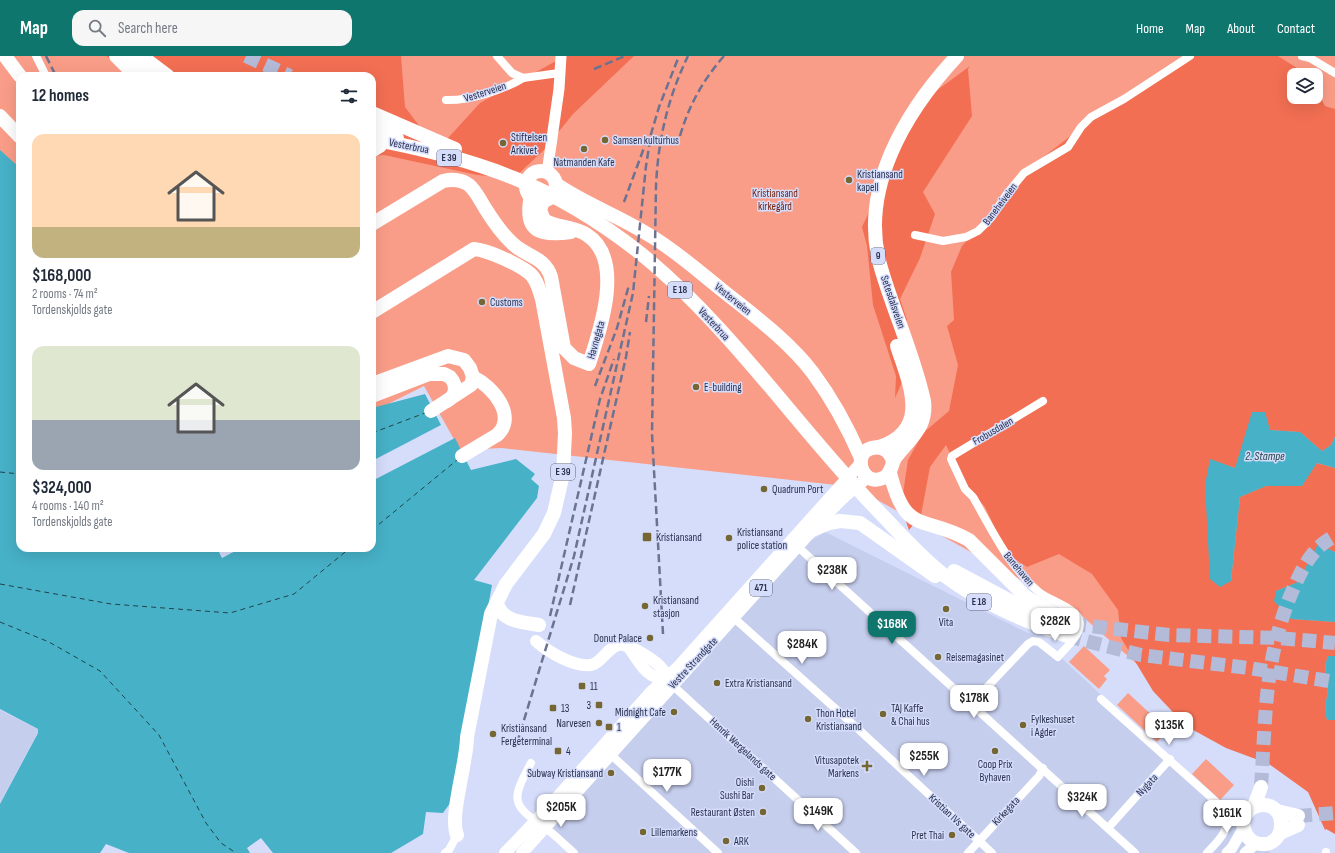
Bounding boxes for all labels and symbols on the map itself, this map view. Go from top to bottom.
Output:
street label: Vesterveien [462,79,508,105]
place label: Stiftelsen Arkivet [510,131,547,157]
place label: Samsen kulturhus [613,134,679,147]
marker: Samsen kulturhus [600,135,610,145]
street label: Vesterbrua [388,136,430,156]
marker: Stiftelsen Arkivet [498,138,508,148]
marker: Natmanden Kafe [579,144,589,154]
road number: E 39 [437,150,461,166]
place label: Natmanden Kafe [553,156,615,169]
place label: Kristiansand kapell [857,168,903,194]
marker: Kristiansand kapell [844,175,854,185]
street label: Baneheiveien [980,180,1020,228]
park label: Kristiansand kirkegård [752,187,798,213]
road number: 9 [871,248,885,264]
street label: Setesdalsveien [878,274,908,331]
street label: Vesterveien [712,280,754,318]
road number: E 18 [668,282,692,298]
place label: Customs [490,296,523,309]
marker: Customs [477,297,487,307]
street label: Vesterbrua [695,305,733,343]
street label: Havnegata [584,319,608,361]
place label: E-building [704,381,742,394]
marker: E-building [691,382,701,392]
street label: Frobusdalen [970,414,1016,448]
water label: 2. Stampe [1245,449,1285,464]
road number: E 39 [551,464,575,480]
place label: Quadrum Port [772,483,824,496]
marker: Quadrum Port [759,484,769,494]
place label: Kristiansand police station [737,526,787,552]
marker: Kristiansand [641,531,653,543]
place label: Kristiansand [656,531,702,544]
marker: Kristiansand police station [724,533,734,543]
street label: Banehaven [1001,549,1037,589]
pin: $238K [804,557,860,591]
road number: 471 [750,580,772,596]
place label: Kristiansand stasjon [653,594,699,620]
road number: E 18 [967,594,991,610]
marker: Kristiansand stasjon [640,601,650,611]
marker: Vita [941,604,951,614]
pin: $282K [1027,608,1083,642]
pin: $168K [864,611,920,645]
place label: Vita [939,616,953,629]
pin: $284K [774,631,830,665]
place label: Donut Palace [594,632,642,645]
marker: Donut Palace [645,633,655,643]
street label: Vestre Strandgate [666,634,720,692]
place label: Reisemagasinet [946,651,1005,664]
marker: Reisemagasinet [933,652,943,662]
place label: Extra Kristiansand [725,677,792,690]
marker: Extra Kristiansand [712,678,722,688]
place label: 11 [590,680,598,693]
marker: 11 [577,681,587,691]
pin: $178K [946,685,1002,719]
place label: 3 [586,699,591,712]
marker: 3 [594,700,604,710]
place label: 13 [561,702,570,715]
place label: TAJ Kaffe & Chai hus [891,702,930,728]
marker: 13 [548,703,558,713]
place label: Midnight Cafe [615,706,666,719]
marker: Midnight Cafe [669,707,679,717]
place label: Thon Hotel Kristiansand [816,707,862,733]
marker: TAJ Kaffe & Chai hus [878,709,888,719]
pin: $135K [1141,712,1197,746]
place label: Fylkeshuset i Agder [1031,713,1075,739]
marker: Thon Hotel Kristiansand [803,714,813,724]
street label: Henrik Wergelands gate [707,715,779,783]
place label: Narvesen [556,717,591,730]
marker: Narvesen [594,718,604,728]
marker: Fylkeshuset i Agder [1018,720,1028,730]
place label: 1 [617,721,621,734]
place label: Kristiansand Fergeterminal [501,722,552,748]
marker: 1 [604,722,614,732]
marker: Kristiansand Fergeterminal [488,729,498,739]
pin: $255K [896,743,952,777]
place label: 4 [566,745,571,758]
marker: 4 [553,746,563,756]
marker: Coop Prix Byhaven [990,746,1000,756]
place label: Vitusapotek Markens [815,754,860,780]
place label: Coop Prix Byhaven [978,758,1012,784]
pin: $177K [639,759,695,793]
marker: Vitusapotek Markens [862,761,872,771]
place label: Subway Kristiansand [527,767,603,780]
marker: Subway Kristiansand [606,768,616,778]
street label: Nygata [1134,771,1160,799]
place label: Oishi Sushi Bar [720,776,754,802]
marker: Oishi Sushi Bar [757,783,767,793]
pin: $324K [1054,784,1110,818]
street label: Kristian IVs gate [926,791,978,841]
pin: $205K [533,794,589,828]
street label: Kirkegata [989,794,1023,828]
pin: $149K [790,798,846,832]
pin: $161K [1199,800,1255,834]
place label: Restaurant Østen [691,806,755,819]
marker: Restaurant Østen [758,807,768,817]
place label: Lillemarkens [651,826,697,839]
marker: Lillemarkens [638,827,648,837]
place label: Pret Thai [912,829,944,842]
marker: Pret Thai [947,830,957,840]
place label: ARK [733,835,749,848]
marker: ARK [721,836,731,846]

